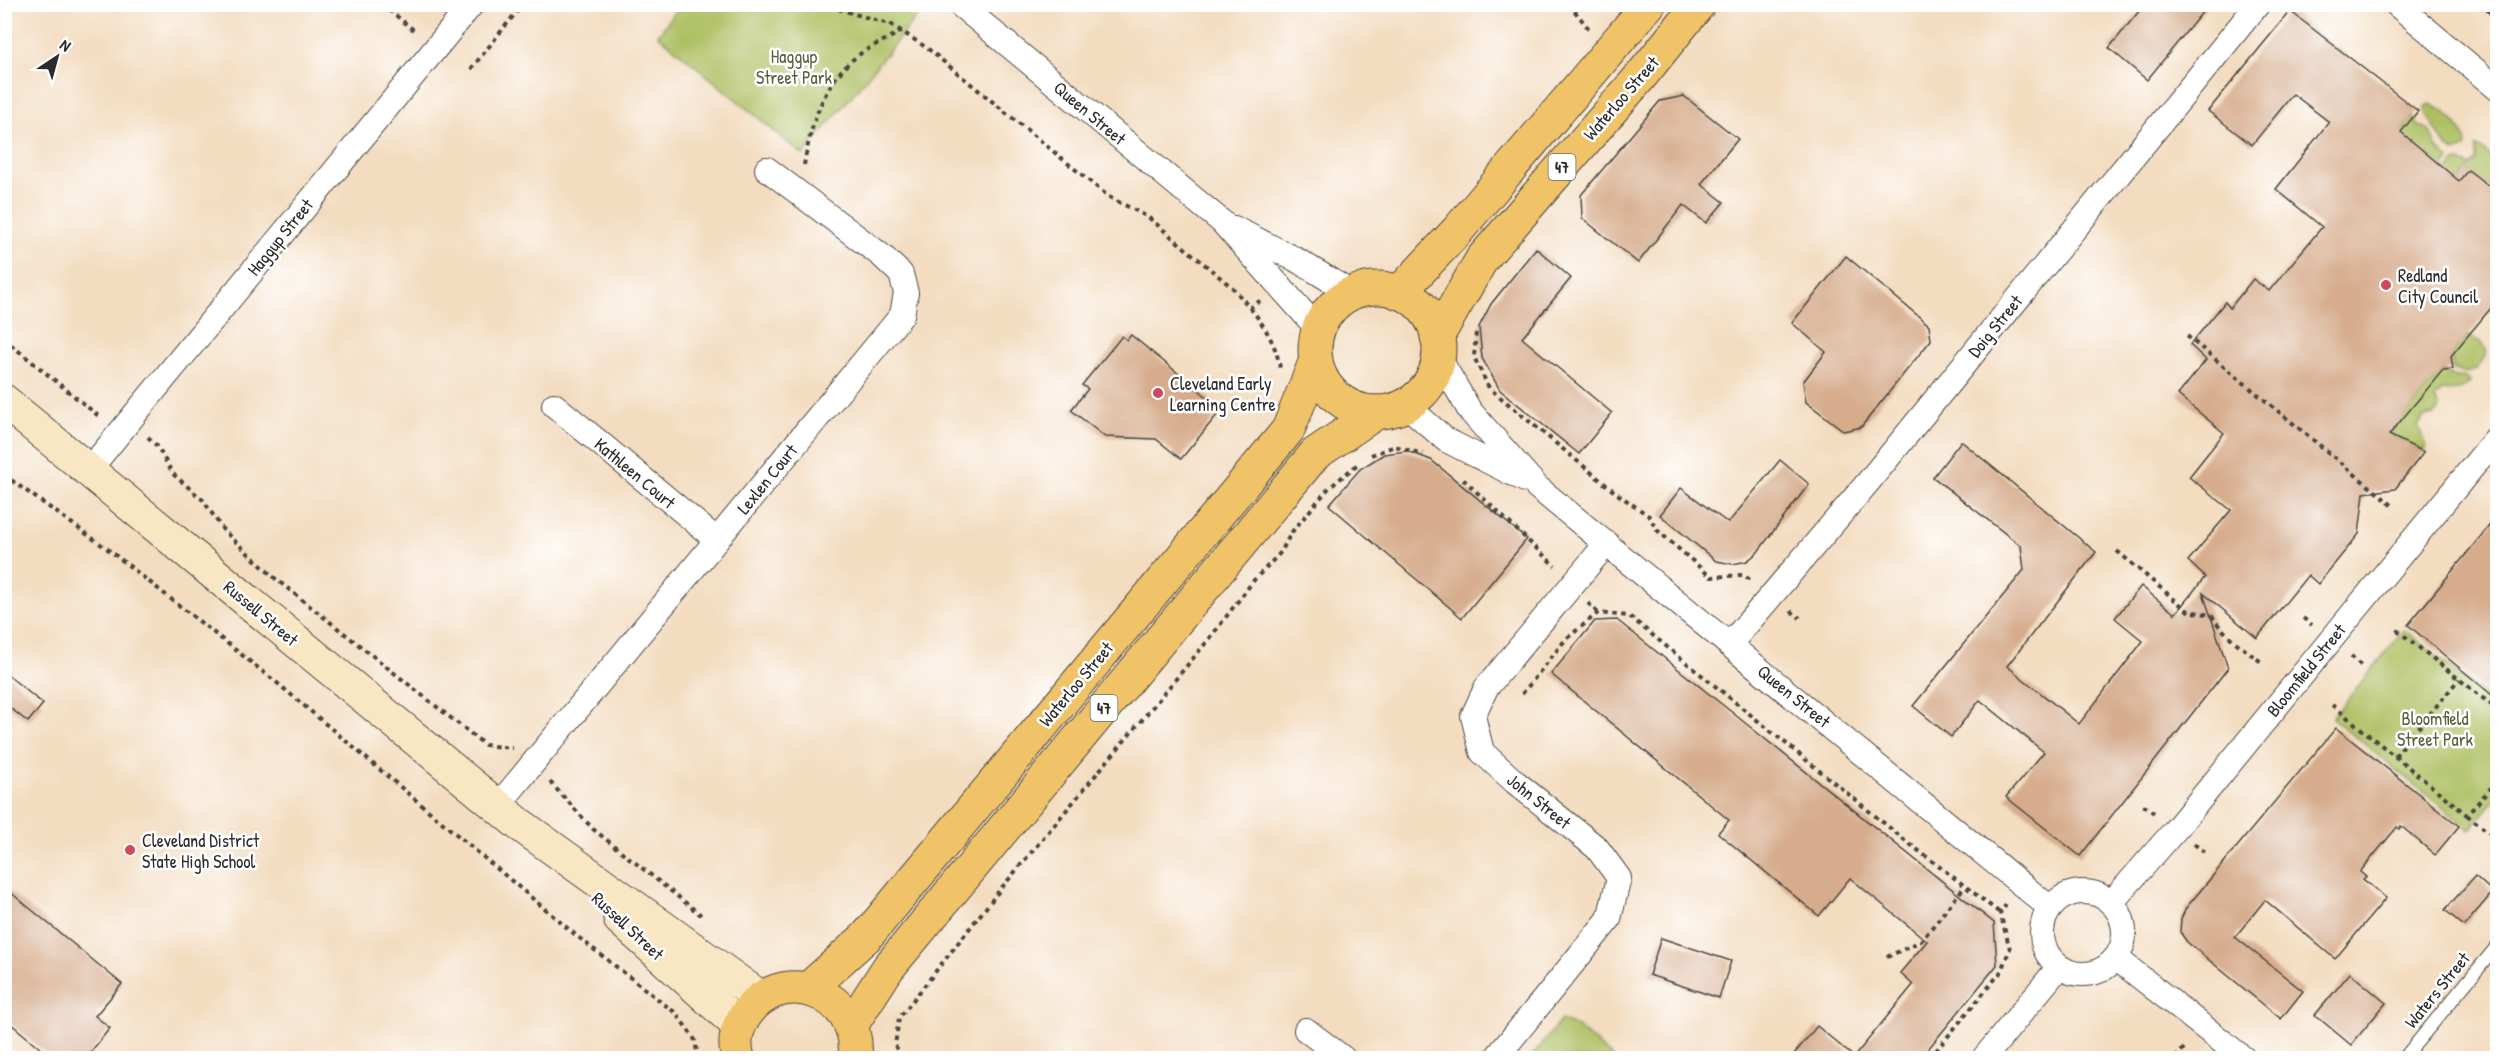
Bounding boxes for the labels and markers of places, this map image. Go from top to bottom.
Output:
place label: Redland City Council [2398,263,2478,309]
marker: Redland City Council [2379,278,2393,292]
place label: Cleveland Early Learning Centre [1170,371,1276,417]
marker: Cleveland Early Learning Centre [1151,386,1165,400]
place label: Cleveland District State High School [142,828,260,874]
marker: Cleveland District State High School [123,843,137,857]

